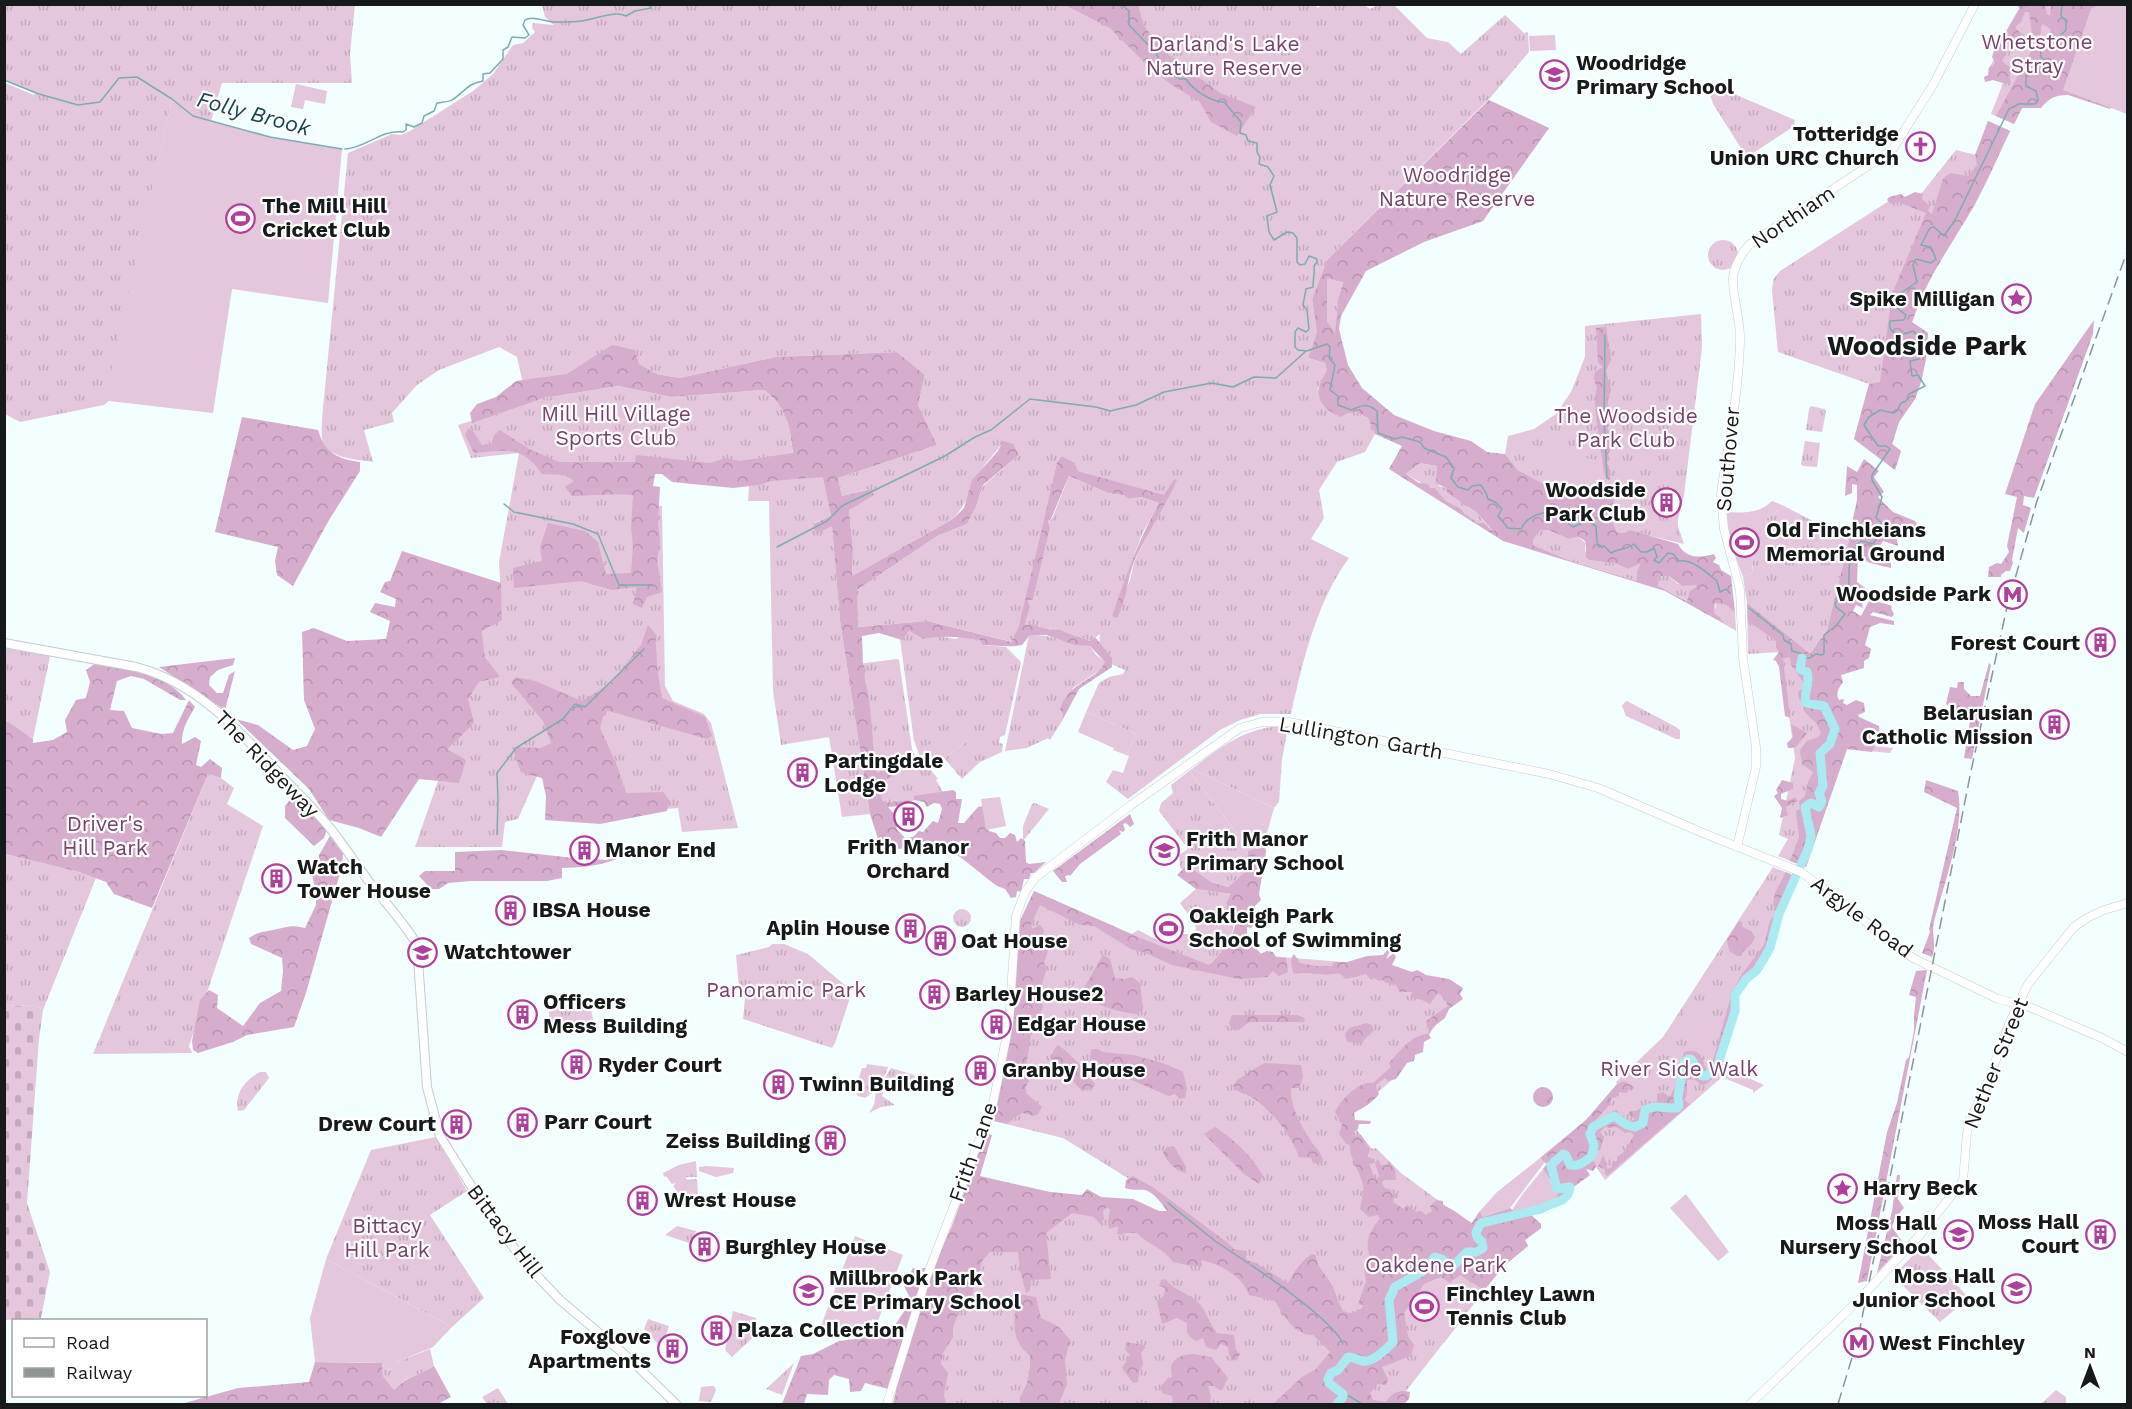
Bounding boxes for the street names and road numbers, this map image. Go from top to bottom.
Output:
street label: Northiam [1746,180,1839,254]
street label: Southover [1710,405,1745,512]
street label: The Ridgeway [210,705,325,823]
street label: Lullington Garth [1277,711,1445,764]
street label: Argyle Road [1807,870,1918,963]
street label: Nether Street [1958,993,2033,1132]
street label: Frith Lane [943,1098,1002,1205]
street label: Bittacy Hill [462,1179,549,1283]

